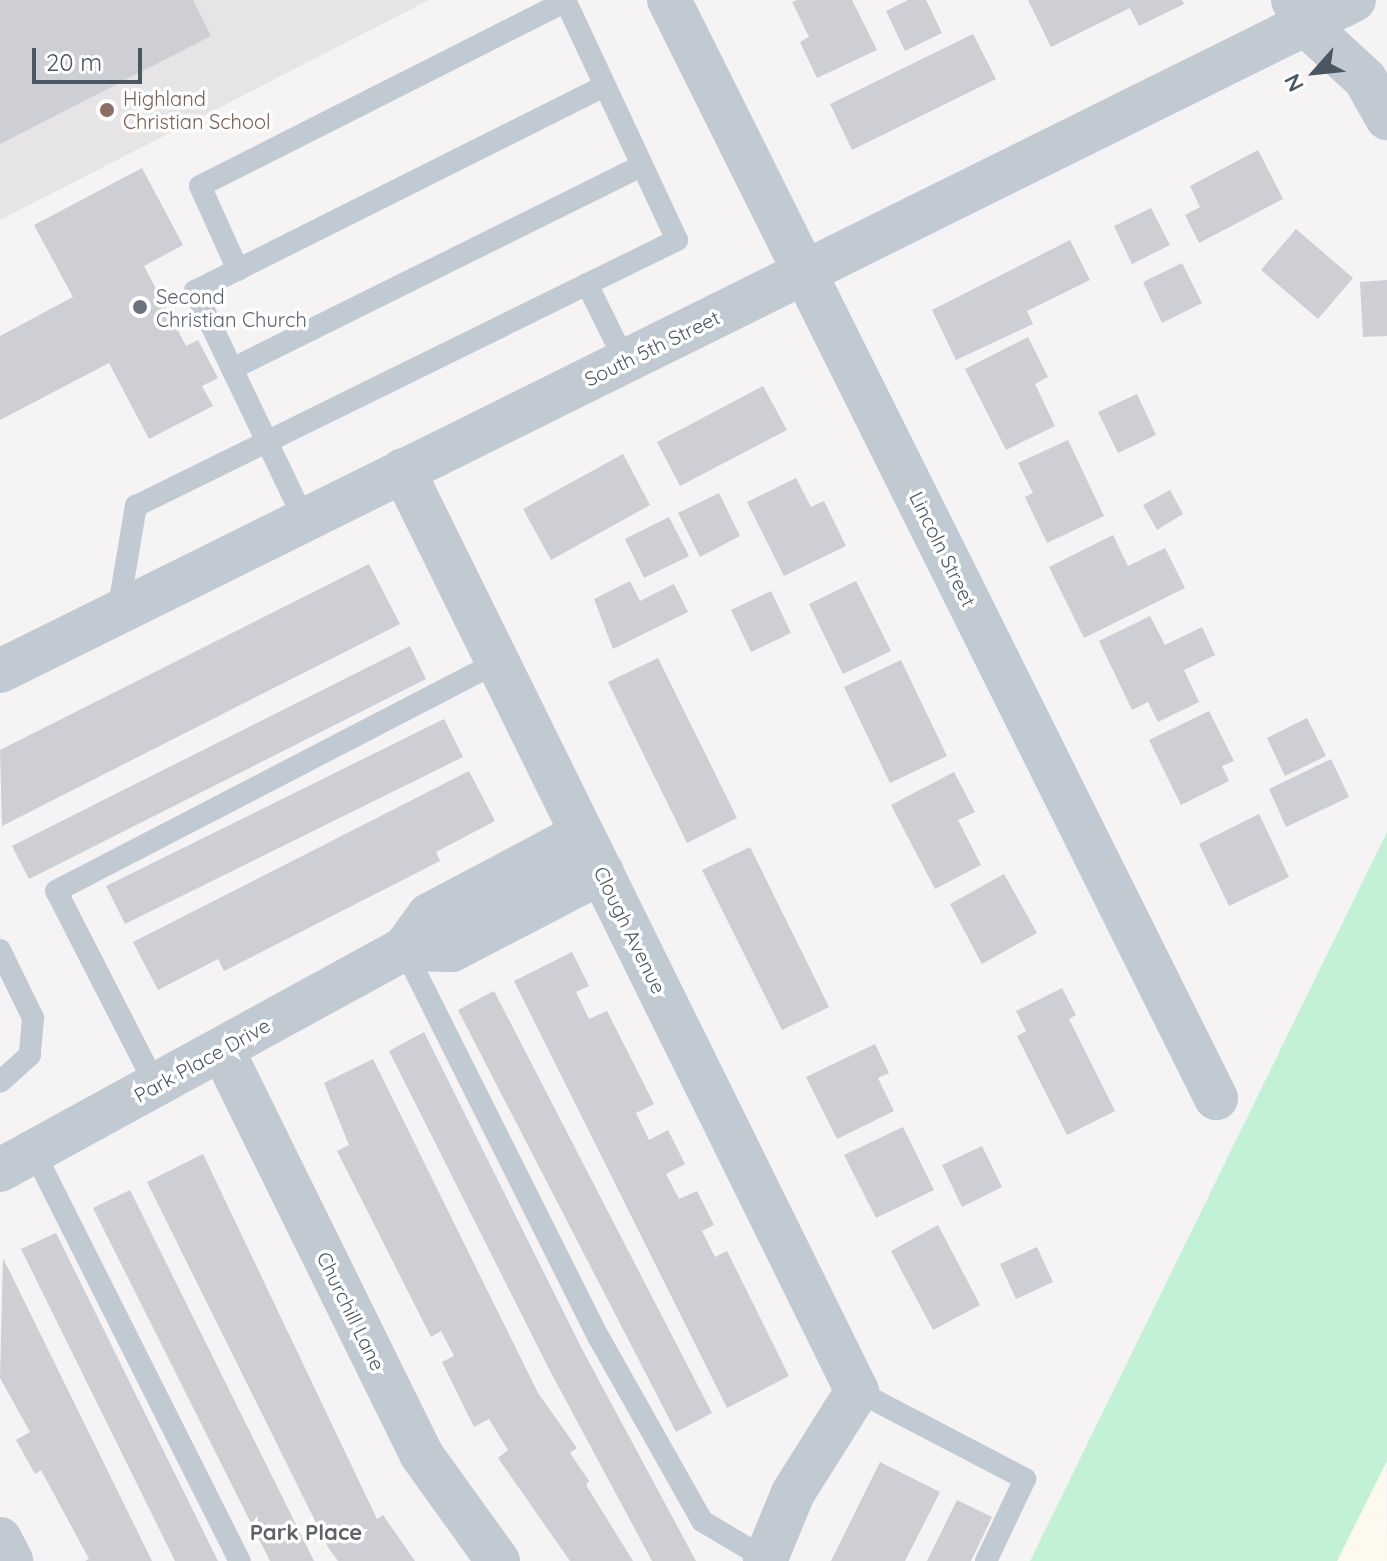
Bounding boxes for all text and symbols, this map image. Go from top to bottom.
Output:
scale bar [36,32,146,82]
north arrow [1275,32,1355,112]
text: 20 m [46,47,102,77]
text: N [1277,69,1310,96]
place label: Highland Christian School [123,86,271,133]
marker: Highland Christian School [98,101,116,119]
place label: Second Christian Church [156,284,307,331]
marker: Second Christian Church [131,298,149,316]
street label: South 5th Street [580,305,724,391]
street label: Lincoln Street [905,487,981,611]
street label: Clough Avenue [589,863,671,997]
street label: Park Place Drive [130,1013,274,1107]
street label: Churchill Lane [312,1248,390,1374]
district label: Park Place [250,1520,362,1546]

